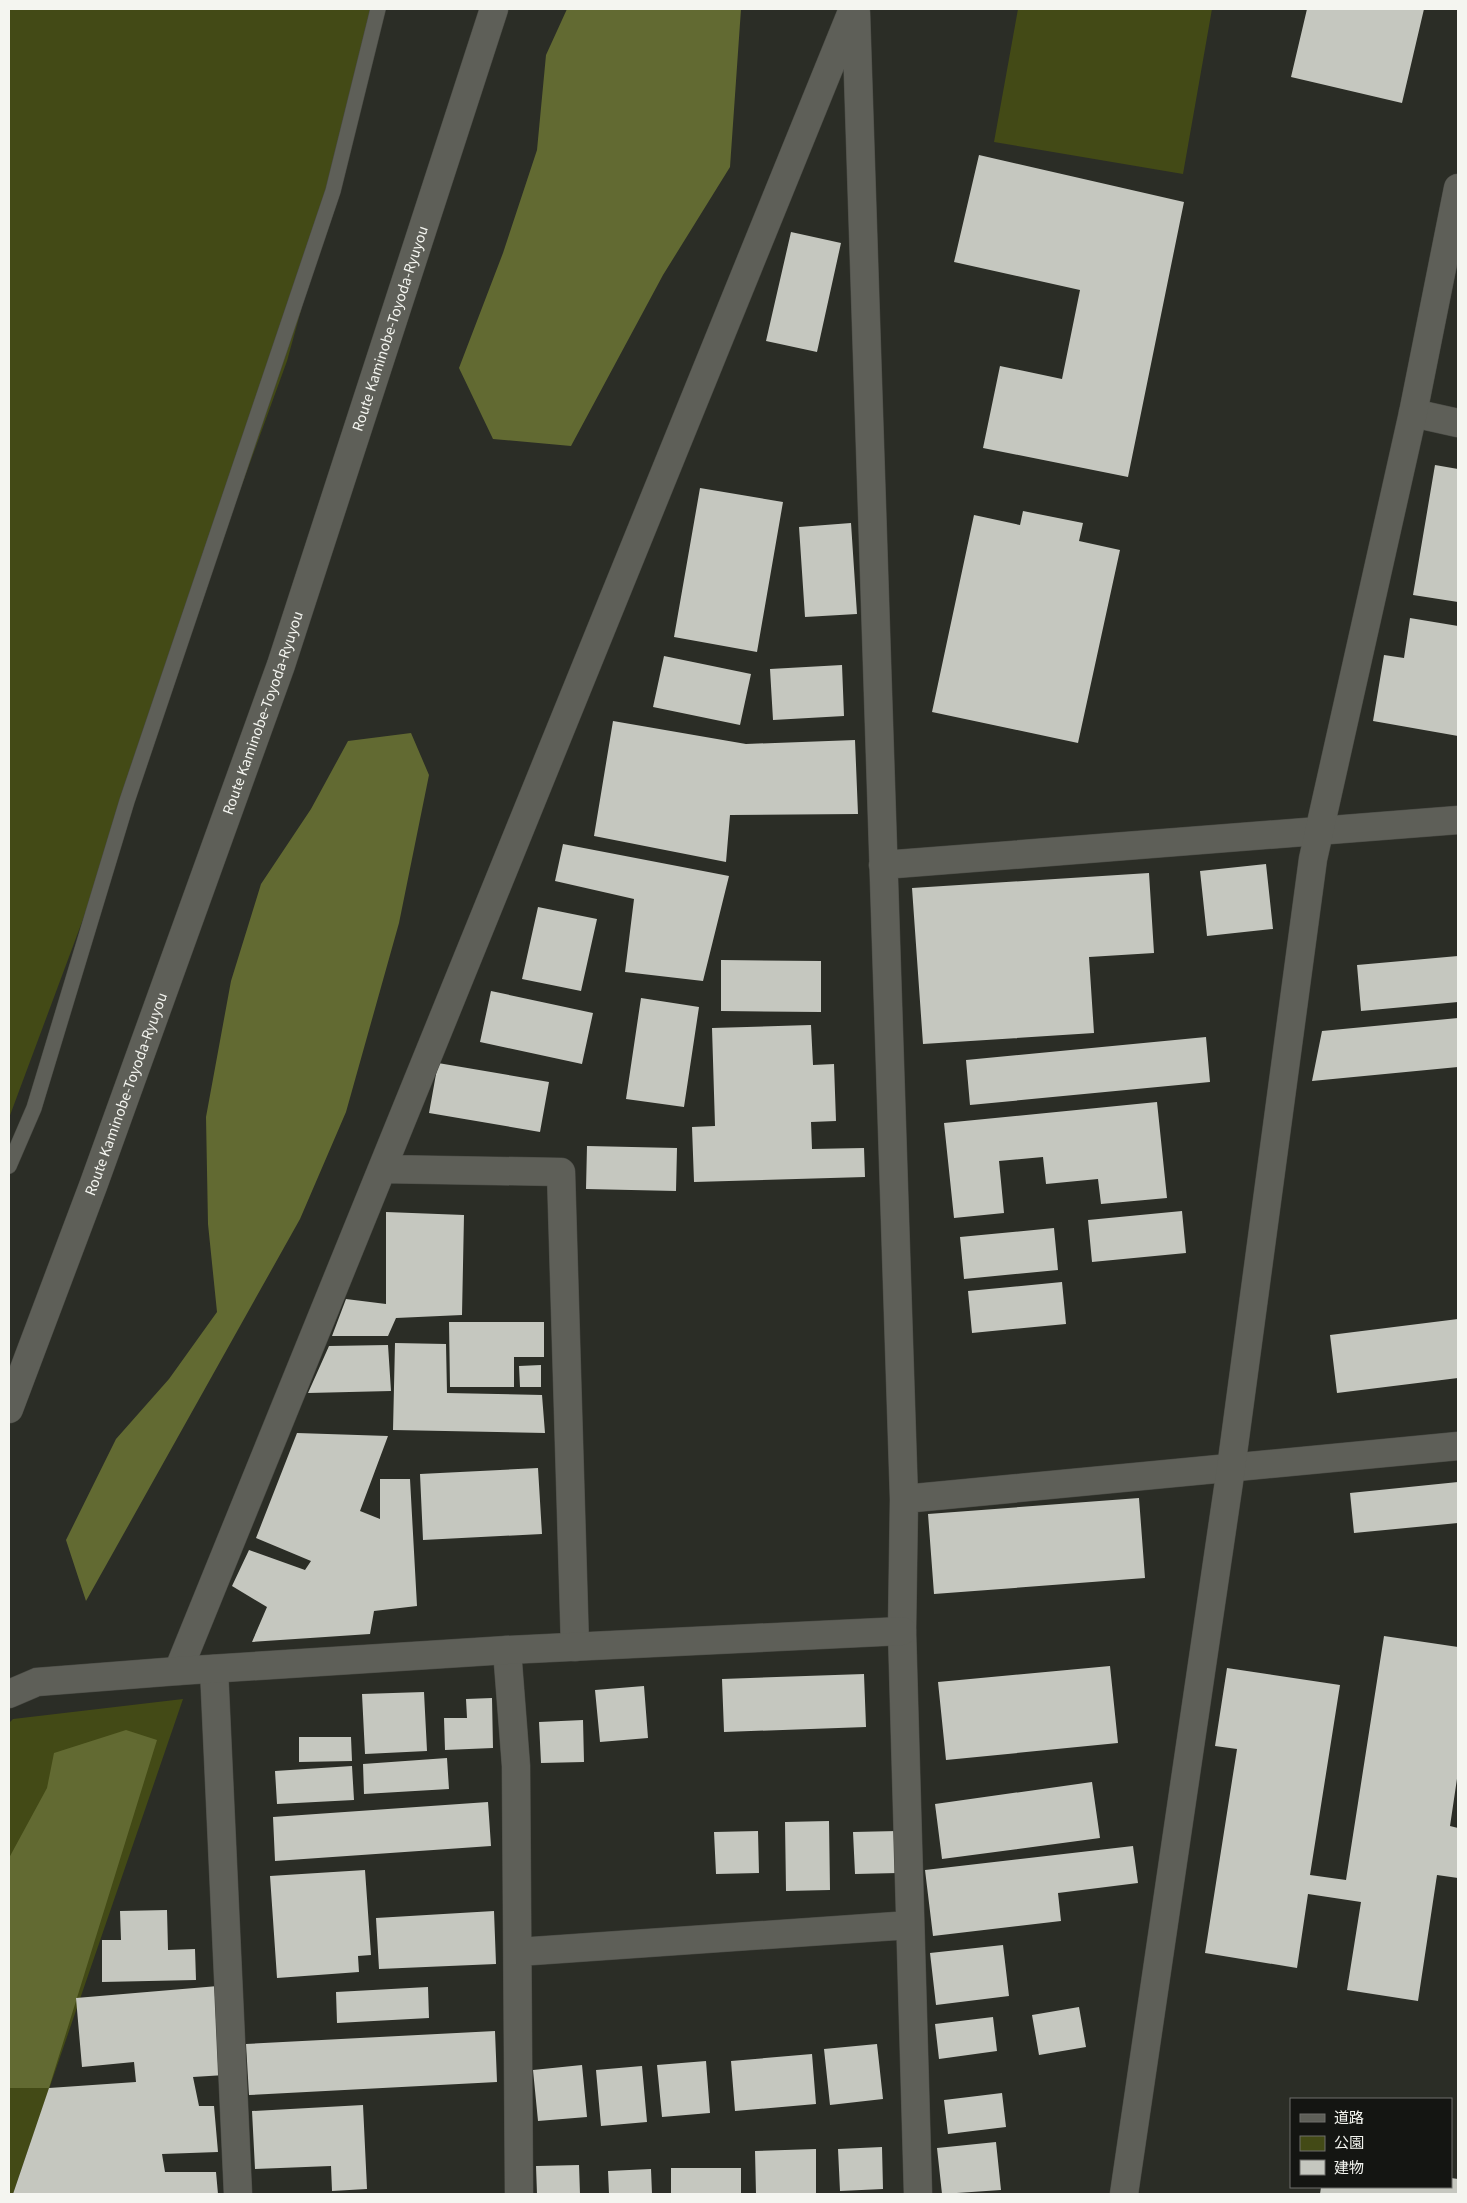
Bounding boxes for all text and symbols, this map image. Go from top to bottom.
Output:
street label: Route Kaminobe-Toyoda-Ryuyou [347,223,432,433]
street label: Route Kaminobe-Toyoda-Ryuyou [217,608,307,817]
street label: Route Kaminobe-Toyoda-Ryuyou [79,989,171,1198]
legend [1290,2098,1452,2188]
text: 道路 [1334,2106,1364,2127]
text: 公園 [1334,2131,1364,2152]
text: 建物 [1334,2156,1364,2177]

